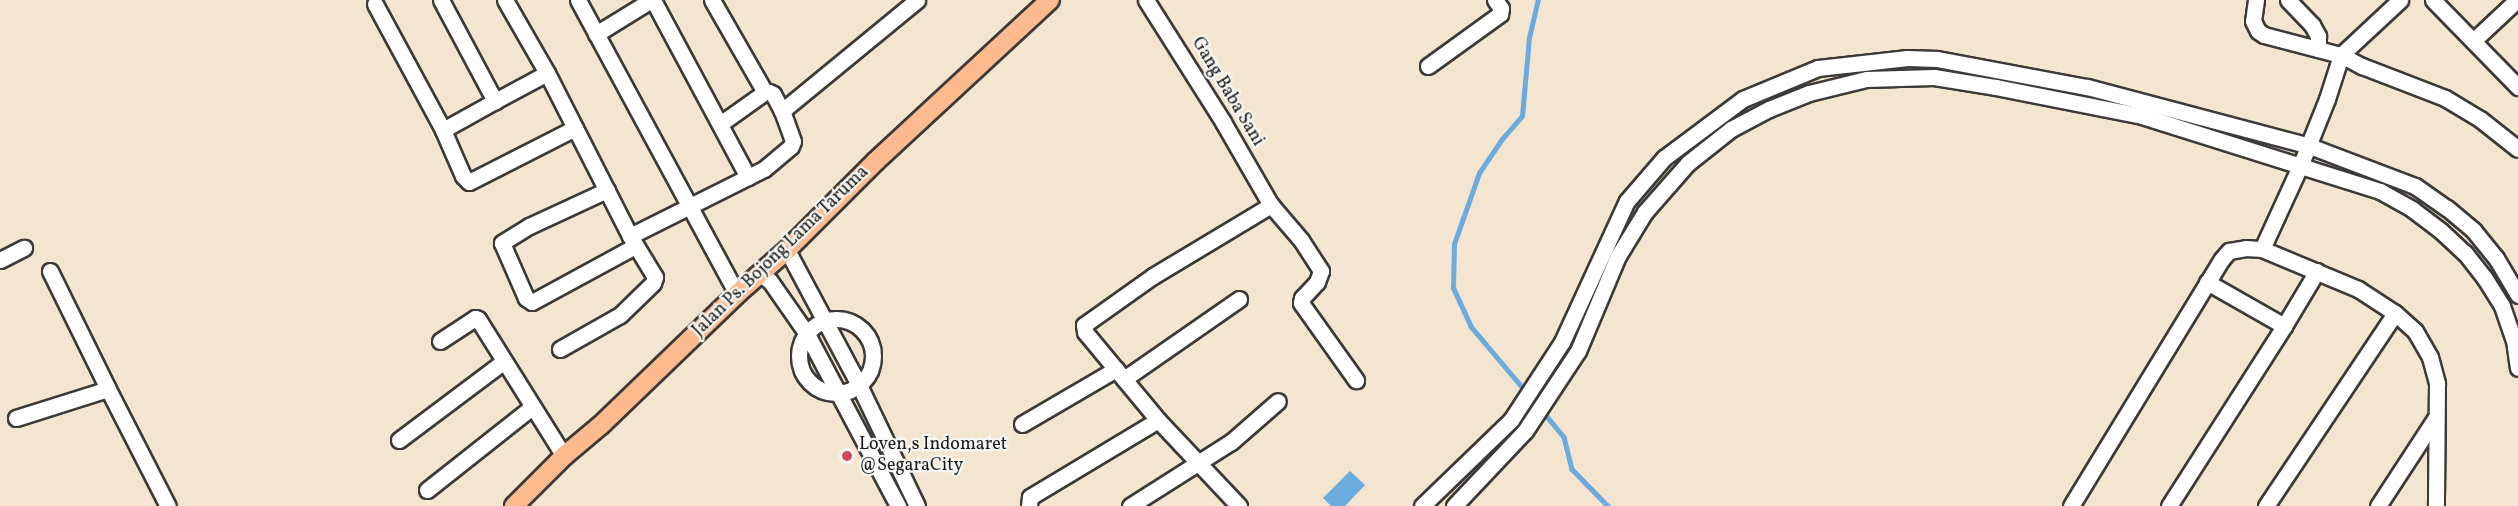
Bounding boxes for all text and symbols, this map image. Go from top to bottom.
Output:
street label: Gang Baba Sani [1186,34,1268,150]
street label: Jalan Ps. Bojong Lama Taruma [688,162,874,342]
place label: Loven,s Indomaret @SegaraCity [859,435,1007,478]
marker: Loven,s Indomaret @SegaraCity [840,449,854,463]

